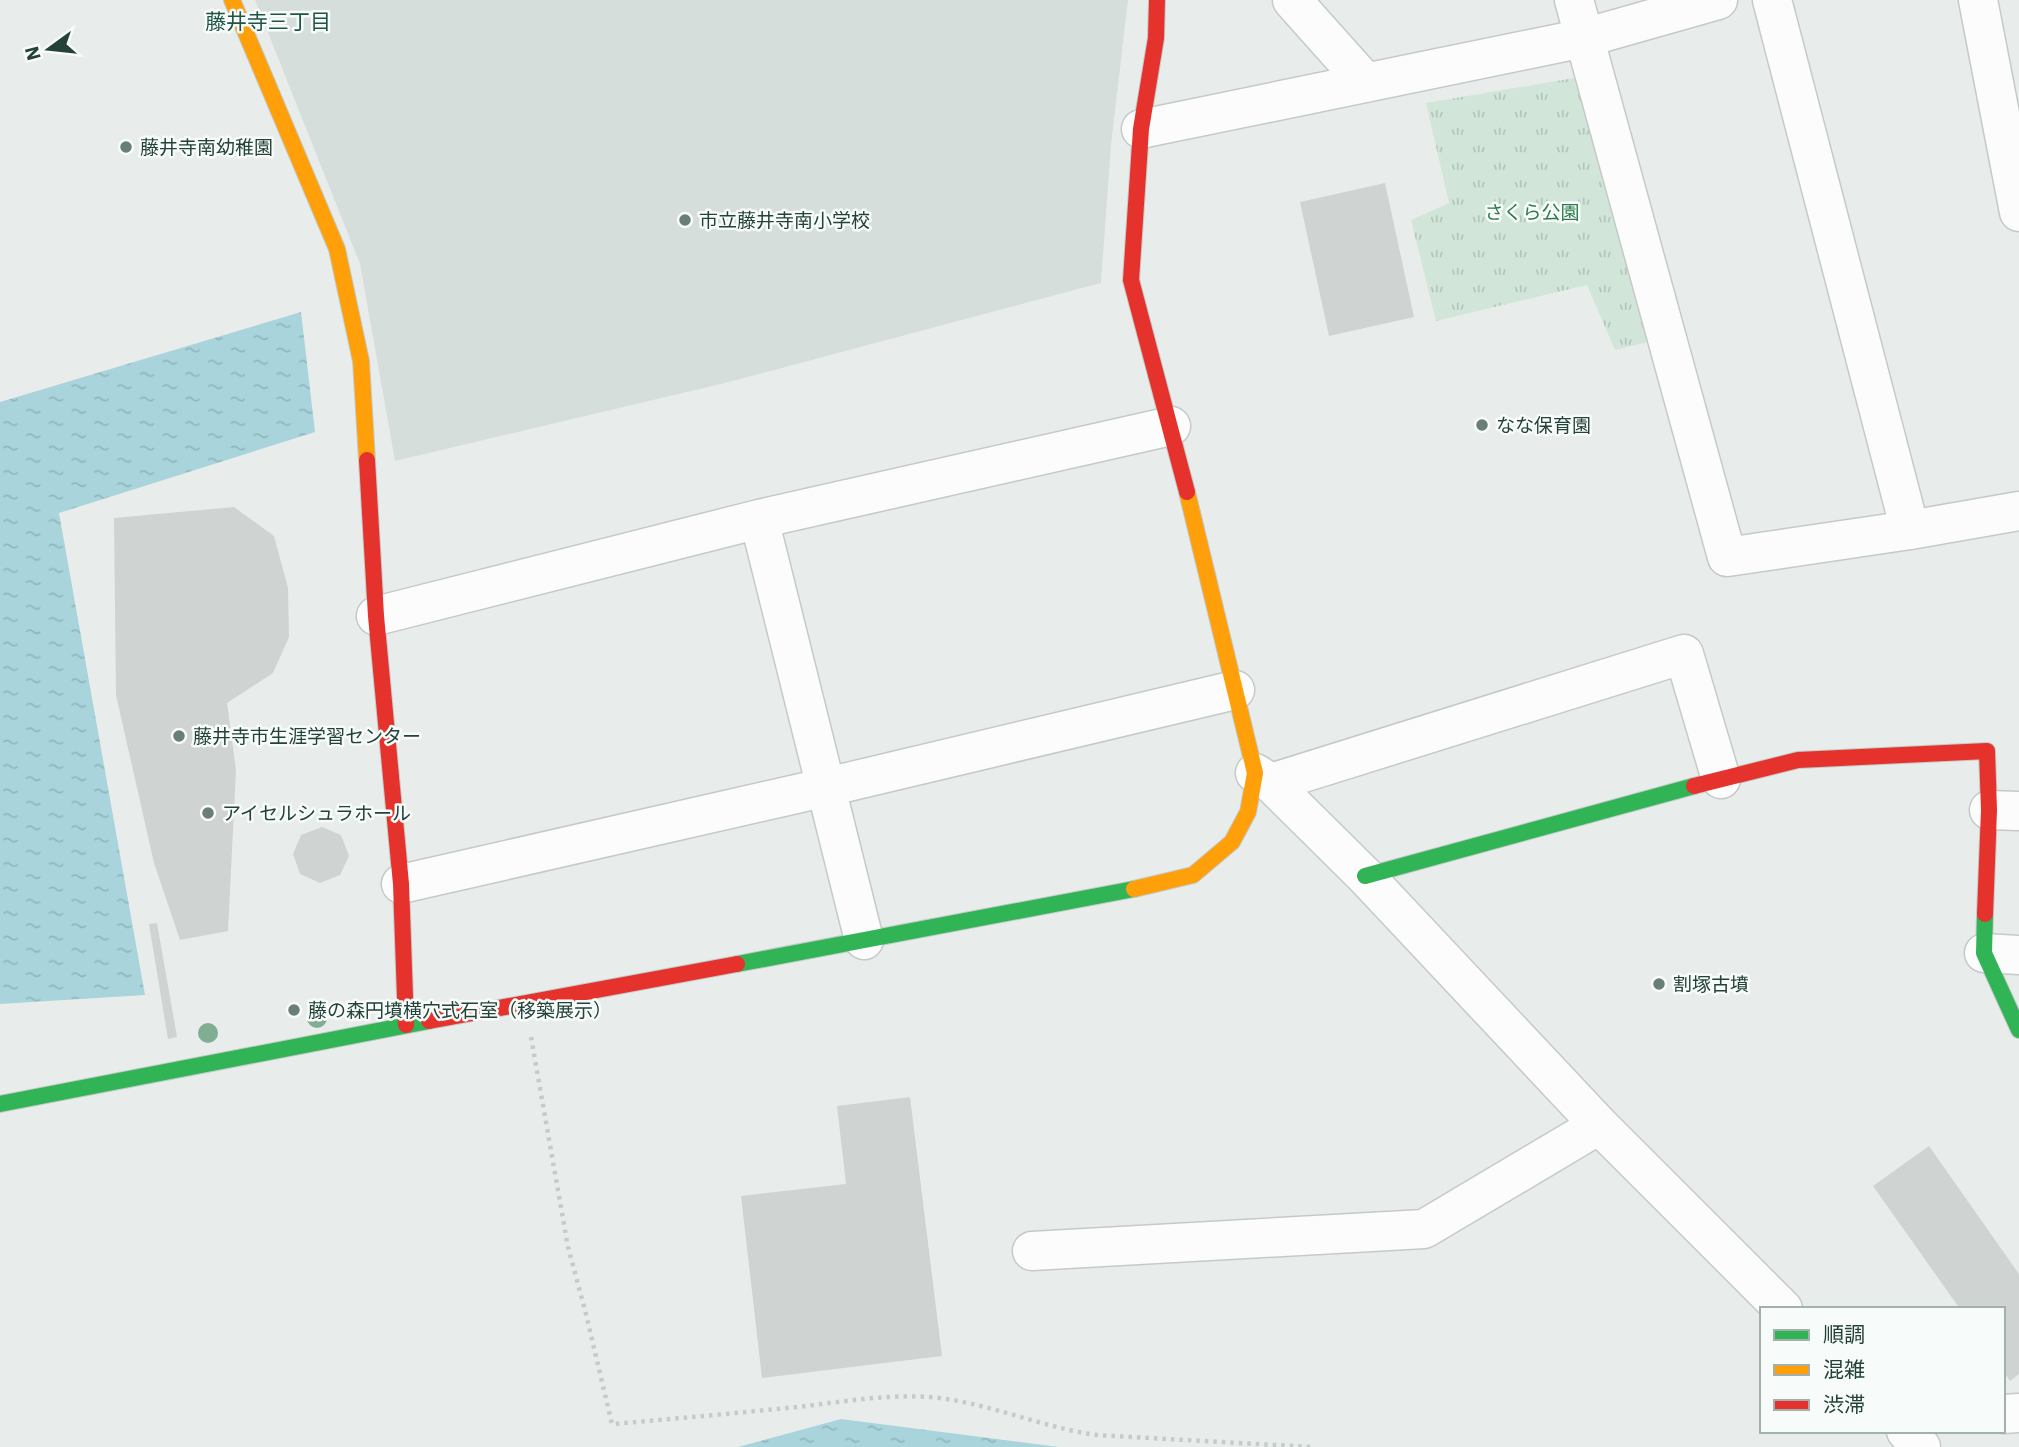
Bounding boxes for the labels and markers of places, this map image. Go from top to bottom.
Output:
place label: 藤井寺南幼稚園 [140,135,273,159]
marker: 藤井寺南幼稚園 [118,139,134,155]
place label: 市立藤井寺南小学校 [699,208,870,232]
marker: 市立藤井寺南小学校 [677,212,693,228]
place label: なな保育園 [1496,413,1591,437]
marker: なな保育園 [1474,417,1490,433]
place label: 藤井寺市生涯学習センター [193,724,421,748]
marker: 藤井寺市生涯学習センター [171,728,187,744]
place label: アイセルシュラホール [222,801,411,825]
marker: アイセルシュラホール [200,805,216,821]
place label: 割塚古墳 [1673,972,1749,996]
marker: 割塚古墳 [1651,976,1667,992]
place label: 藤の森円墳横穴式石室（移築展示） [308,998,612,1022]
marker: 藤の森円墳横穴式石室（移築展示） [286,1002,302,1018]

